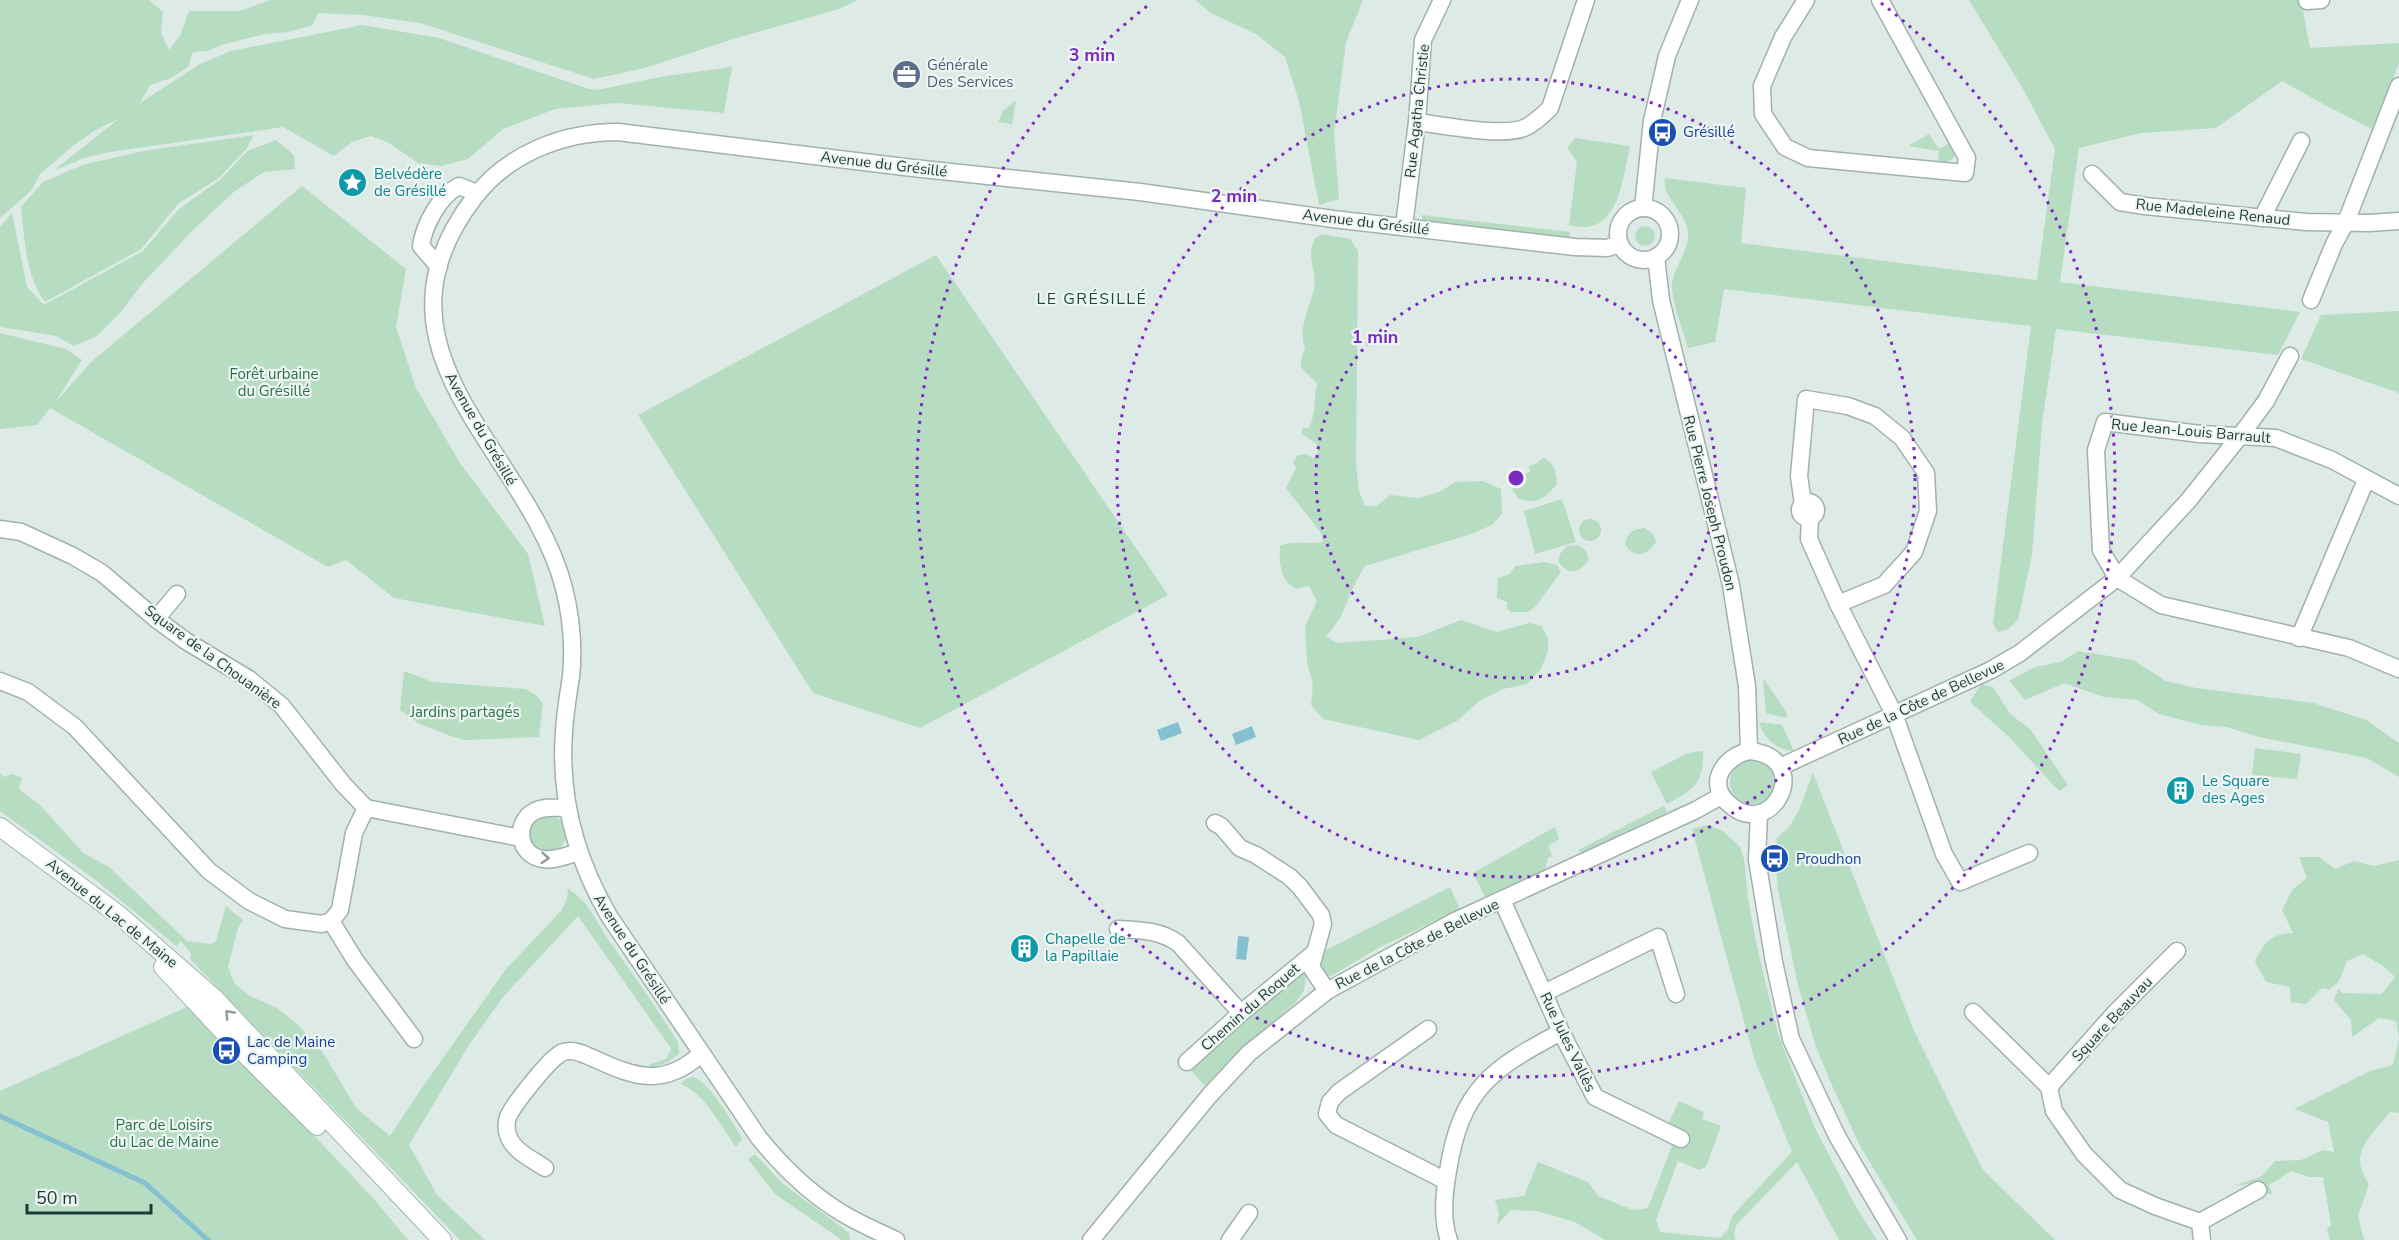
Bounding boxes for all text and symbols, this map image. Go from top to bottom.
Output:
text: 3 min [1069,43,1115,67]
street label: Rue Agatha Christie [1400,43,1434,179]
place label: Générale Des Services [927,55,1013,92]
office icon: Générale Des Services [890,58,922,90]
bus stop icon: Grésillé [1646,116,1678,148]
place label: Grésillé [1683,122,1735,142]
street label: Avenue du Grésillé [819,146,949,182]
place label: Belvédère de Grésillé [374,164,446,201]
place icon: Belvédère de Grésillé [337,167,369,199]
text: 2 min [1211,184,1257,208]
street label: Rue Madeleine Renaud [2135,194,2291,230]
street label: Avenue du Grésillé [1301,204,1431,240]
district label: LE GRÉSILLÉ [1037,288,1147,310]
text: 1 min [1352,325,1398,349]
park label: Forêt urbaine du Grésillé [229,364,319,401]
street label: Avenue du Grésillé [440,369,522,489]
street label: Rue Pierre Joseph Proudon [1678,413,1742,593]
street label: Rue Jean-Louis Barrault [2110,414,2272,448]
centre of rings [1506,468,1526,488]
street label: Square de la Chouanière [140,600,286,714]
street label: Rue de la Côte de Bellevue [1835,655,2007,749]
park label: Jardins partagés [409,702,520,722]
place label: Le Square des Ages [2202,771,2270,808]
building icon: Le Square des Ages [2165,774,2197,806]
bus stop icon: Proudhon [1759,843,1791,875]
place label: Proudhon [1796,849,1862,869]
one-way arrow [541,851,550,864]
street label: Avenue du Lac de Maine [42,854,182,972]
street label: Avenue du Grésillé [589,890,675,1008]
street label: Rue de la Côte de Bellevue [1332,894,1502,994]
place label: Chapelle de la Papillaie [1045,929,1126,966]
building icon: Chapelle de la Papillaie [1008,932,1040,964]
street label: Chemin du Roquet [1196,958,1304,1056]
street label: Square Beauvau [2067,972,2157,1066]
street label: Rue Jules Vallès [1535,989,1601,1095]
one-way arrow [225,1010,236,1021]
place label: Lac de Maine Camping [247,1032,335,1069]
bus stop icon: Lac de Maine Camping [210,1035,242,1067]
park label: Parc de Loisirs du Lac de Maine [109,1115,219,1152]
scale bar [27,1177,152,1215]
text: 50 m [36,1186,78,1210]

